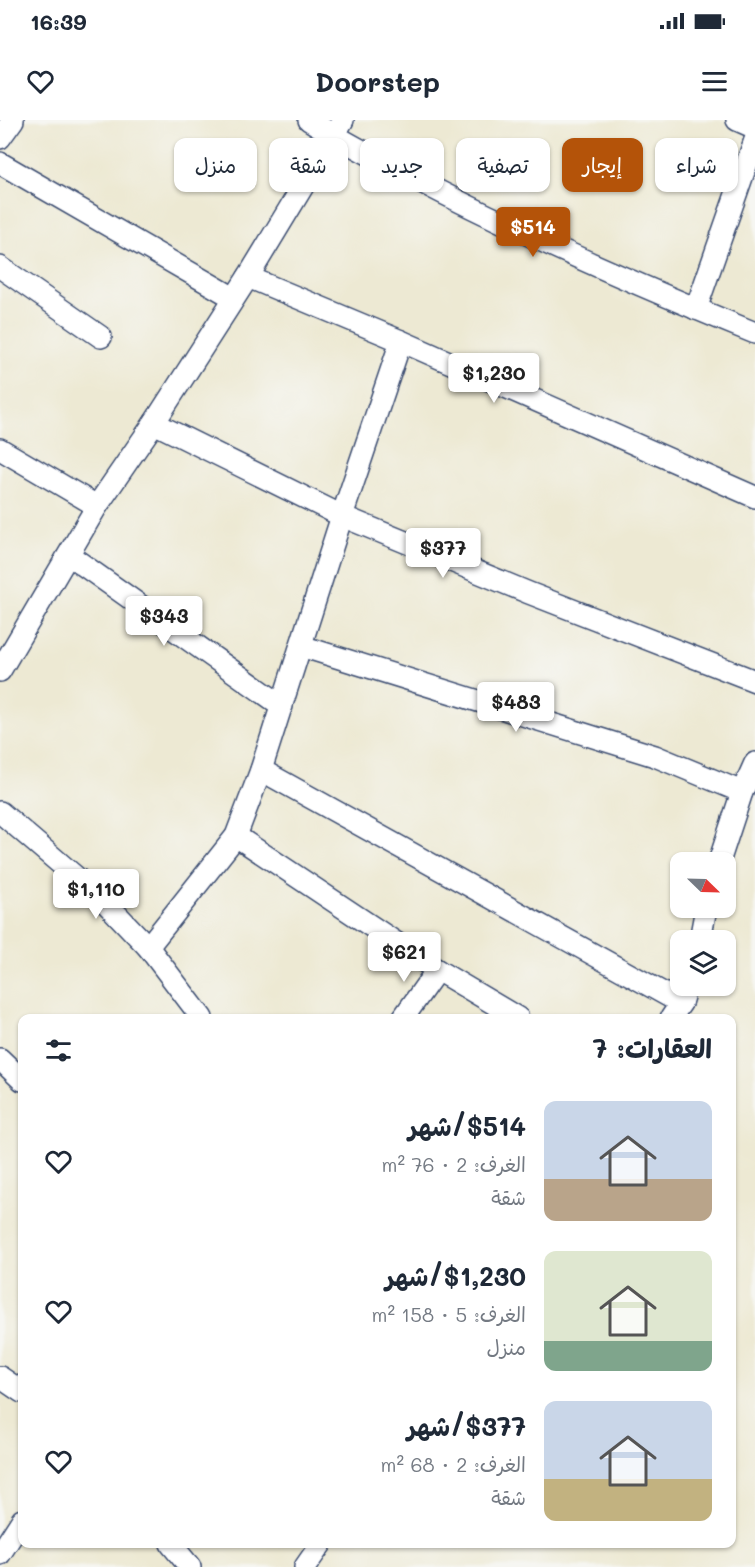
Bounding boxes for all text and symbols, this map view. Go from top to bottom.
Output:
text: 16:39 [30,7,86,36]
text: Doorstep [315,64,440,99]
icon: heart [24,65,57,98]
icon: menu [698,65,731,98]
chip: منزل [174,138,257,192]
chip: شقة [269,138,348,192]
chip: جديد [360,138,444,192]
chip: تصفية [456,138,550,192]
chip: إيجار [562,138,643,192]
chip: شراء [655,138,738,192]
pin: $514 [497,207,569,258]
text: $514 [510,213,556,239]
pin: $1,230 [445,353,543,404]
text: $1,230 [462,359,526,385]
pin: $377 [407,528,479,579]
text: $377 [420,534,466,560]
pin: $343 [128,596,200,647]
text: $343 [139,602,189,628]
pin: $483 [480,682,552,733]
text: $483 [491,688,541,714]
north arrow [670,852,736,918]
map controls [670,852,736,996]
pin: $1,110 [47,869,145,920]
text: $1,110 [67,875,125,901]
button: layers [670,930,736,996]
pin: $621 [368,932,440,983]
text: $621 [382,938,426,964]
text: العقارات: 7 [593,1031,712,1065]
icon: filters [42,1034,75,1067]
text: $514/شهر [408,1109,526,1143]
icon: home [592,1125,664,1197]
icon: heart [42,1145,75,1178]
text: الغرف: 2 · 76 m² [381,1151,526,1177]
text: شقة [491,1184,526,1210]
text: $1,230/شهر [385,1259,526,1293]
icon: home [592,1275,664,1347]
icon: heart [42,1295,75,1328]
text: الغرف: 5 · 158 m² [371,1301,526,1327]
text: منزل [487,1334,526,1360]
text: $377/شهر [407,1409,526,1443]
icon: home [592,1425,664,1497]
icon: heart [42,1445,75,1478]
text: الغرف: 2 · 68 m² [381,1451,526,1477]
text: شقة [491,1484,526,1510]

